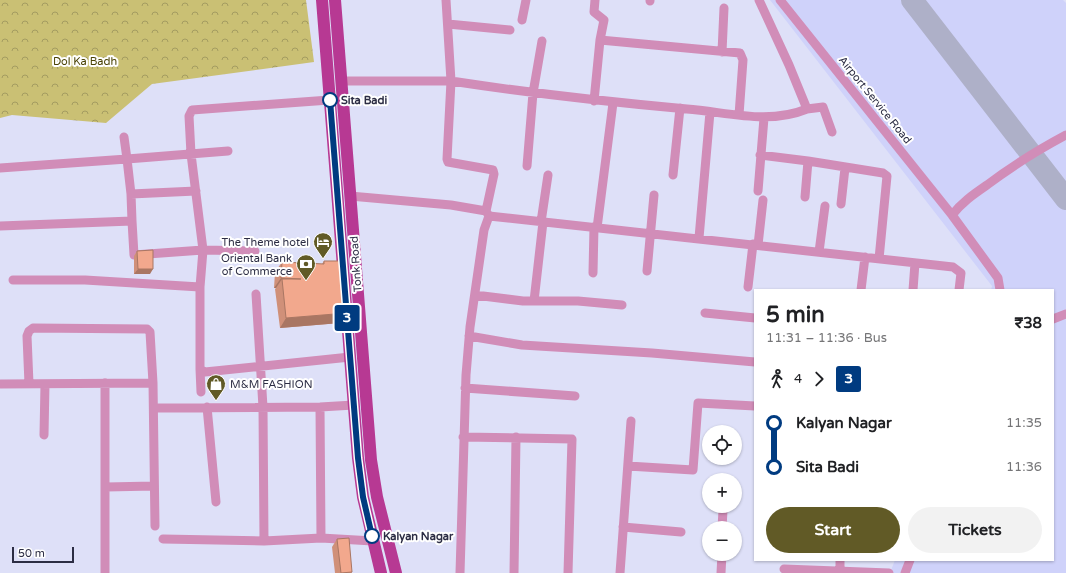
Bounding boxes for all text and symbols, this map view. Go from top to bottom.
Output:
street label: Airport Service Road [836,54,914,146]
park label: Dol Ka Badh [53,55,117,68]
marker: Sita Badi [322,92,338,108]
place label: Sita Badi [341,94,387,107]
hotel icon: The Theme hotel [312,231,334,259]
place label: The Theme hotel [221,236,309,249]
street label: Tonk Road [348,236,364,292]
place label: Oriental Bank of Commerce [221,252,292,278]
bank icon: Oriental Bank of Commerce [295,253,317,281]
text: 5 min [766,302,825,328]
line badge: 3 [334,305,360,331]
text: 3 [343,309,351,326]
text: ₹38 [1014,314,1042,332]
text: 11:31 – 11:36 · Bus [766,330,887,346]
icon: walk [766,368,788,390]
icon: forward [808,368,830,390]
text: 3 [844,370,853,387]
text: 4 [794,371,802,387]
shop icon: M&M FASHION [205,373,227,401]
place label: M&M FASHION [230,378,312,391]
text: Kalyan Nagar [796,414,892,432]
text: 11:35 [1006,415,1042,431]
map controls [702,425,742,561]
button: locate [702,425,742,465]
text: Sita Badi [796,458,859,476]
text: 11:36 [1006,459,1042,475]
button: + [702,473,742,513]
button: Start [766,507,900,553]
button: Tickets [908,507,1042,553]
button: − [702,521,742,561]
marker: Kalyan Nagar [364,528,380,544]
place label: Kalyan Nagar [383,530,454,544]
scale bar [12,545,74,564]
text: 50 m [18,547,45,560]

